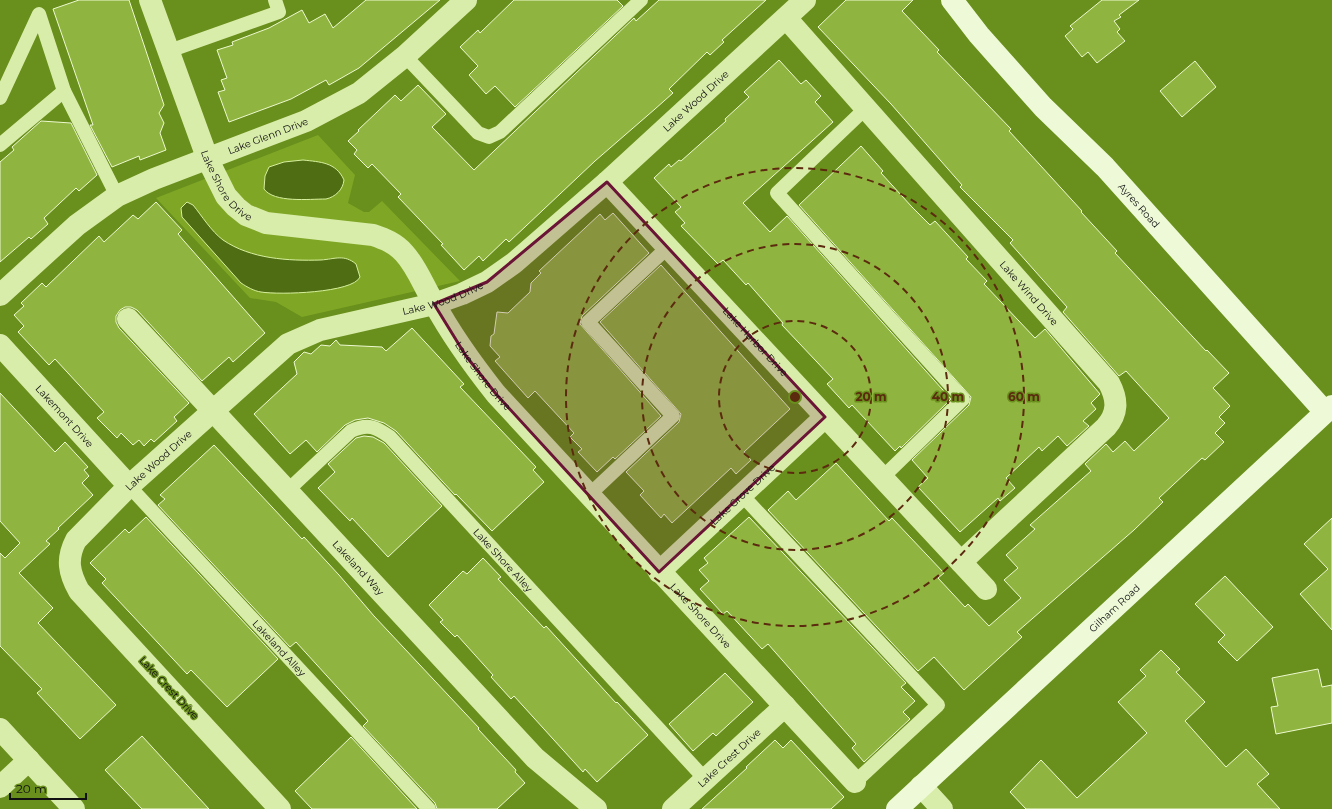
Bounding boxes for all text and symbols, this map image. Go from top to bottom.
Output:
street label: Lake Wood Drive [660,67,731,134]
street label: Lake Glenn Drive [226,114,310,157]
street label: Lake Shore Drive [198,148,254,223]
street label: Ayres Road [1116,180,1163,230]
street label: Lake Wind Drive [997,258,1061,328]
street label: Lake Wood Drive [401,278,485,318]
street label: Lake Harbor Drive [720,304,791,379]
street label: Lake Shore Drive [452,339,514,413]
street label: Lakemont Drive [33,382,97,450]
text: 20 m [855,389,887,404]
text: 40 m [932,389,964,404]
text: 60 m [1008,389,1040,404]
centre of rings [788,390,802,404]
street label: Lake Wood Drive [122,427,194,493]
street label: Lake Grove Drive [707,461,778,528]
street label: Lake Shore Alley [471,525,536,595]
street label: Lakeland Way [330,537,387,598]
street label: Lake Shore Drive [668,580,734,651]
street label: Gilham Road [1086,581,1142,635]
street label: Lakeland Alley [250,617,309,679]
street label: Lake Crest Drive [137,654,201,722]
street label: Lake Crest Drive [695,725,763,790]
scale bar [10,775,86,801]
text: 20 m [16,781,47,796]

